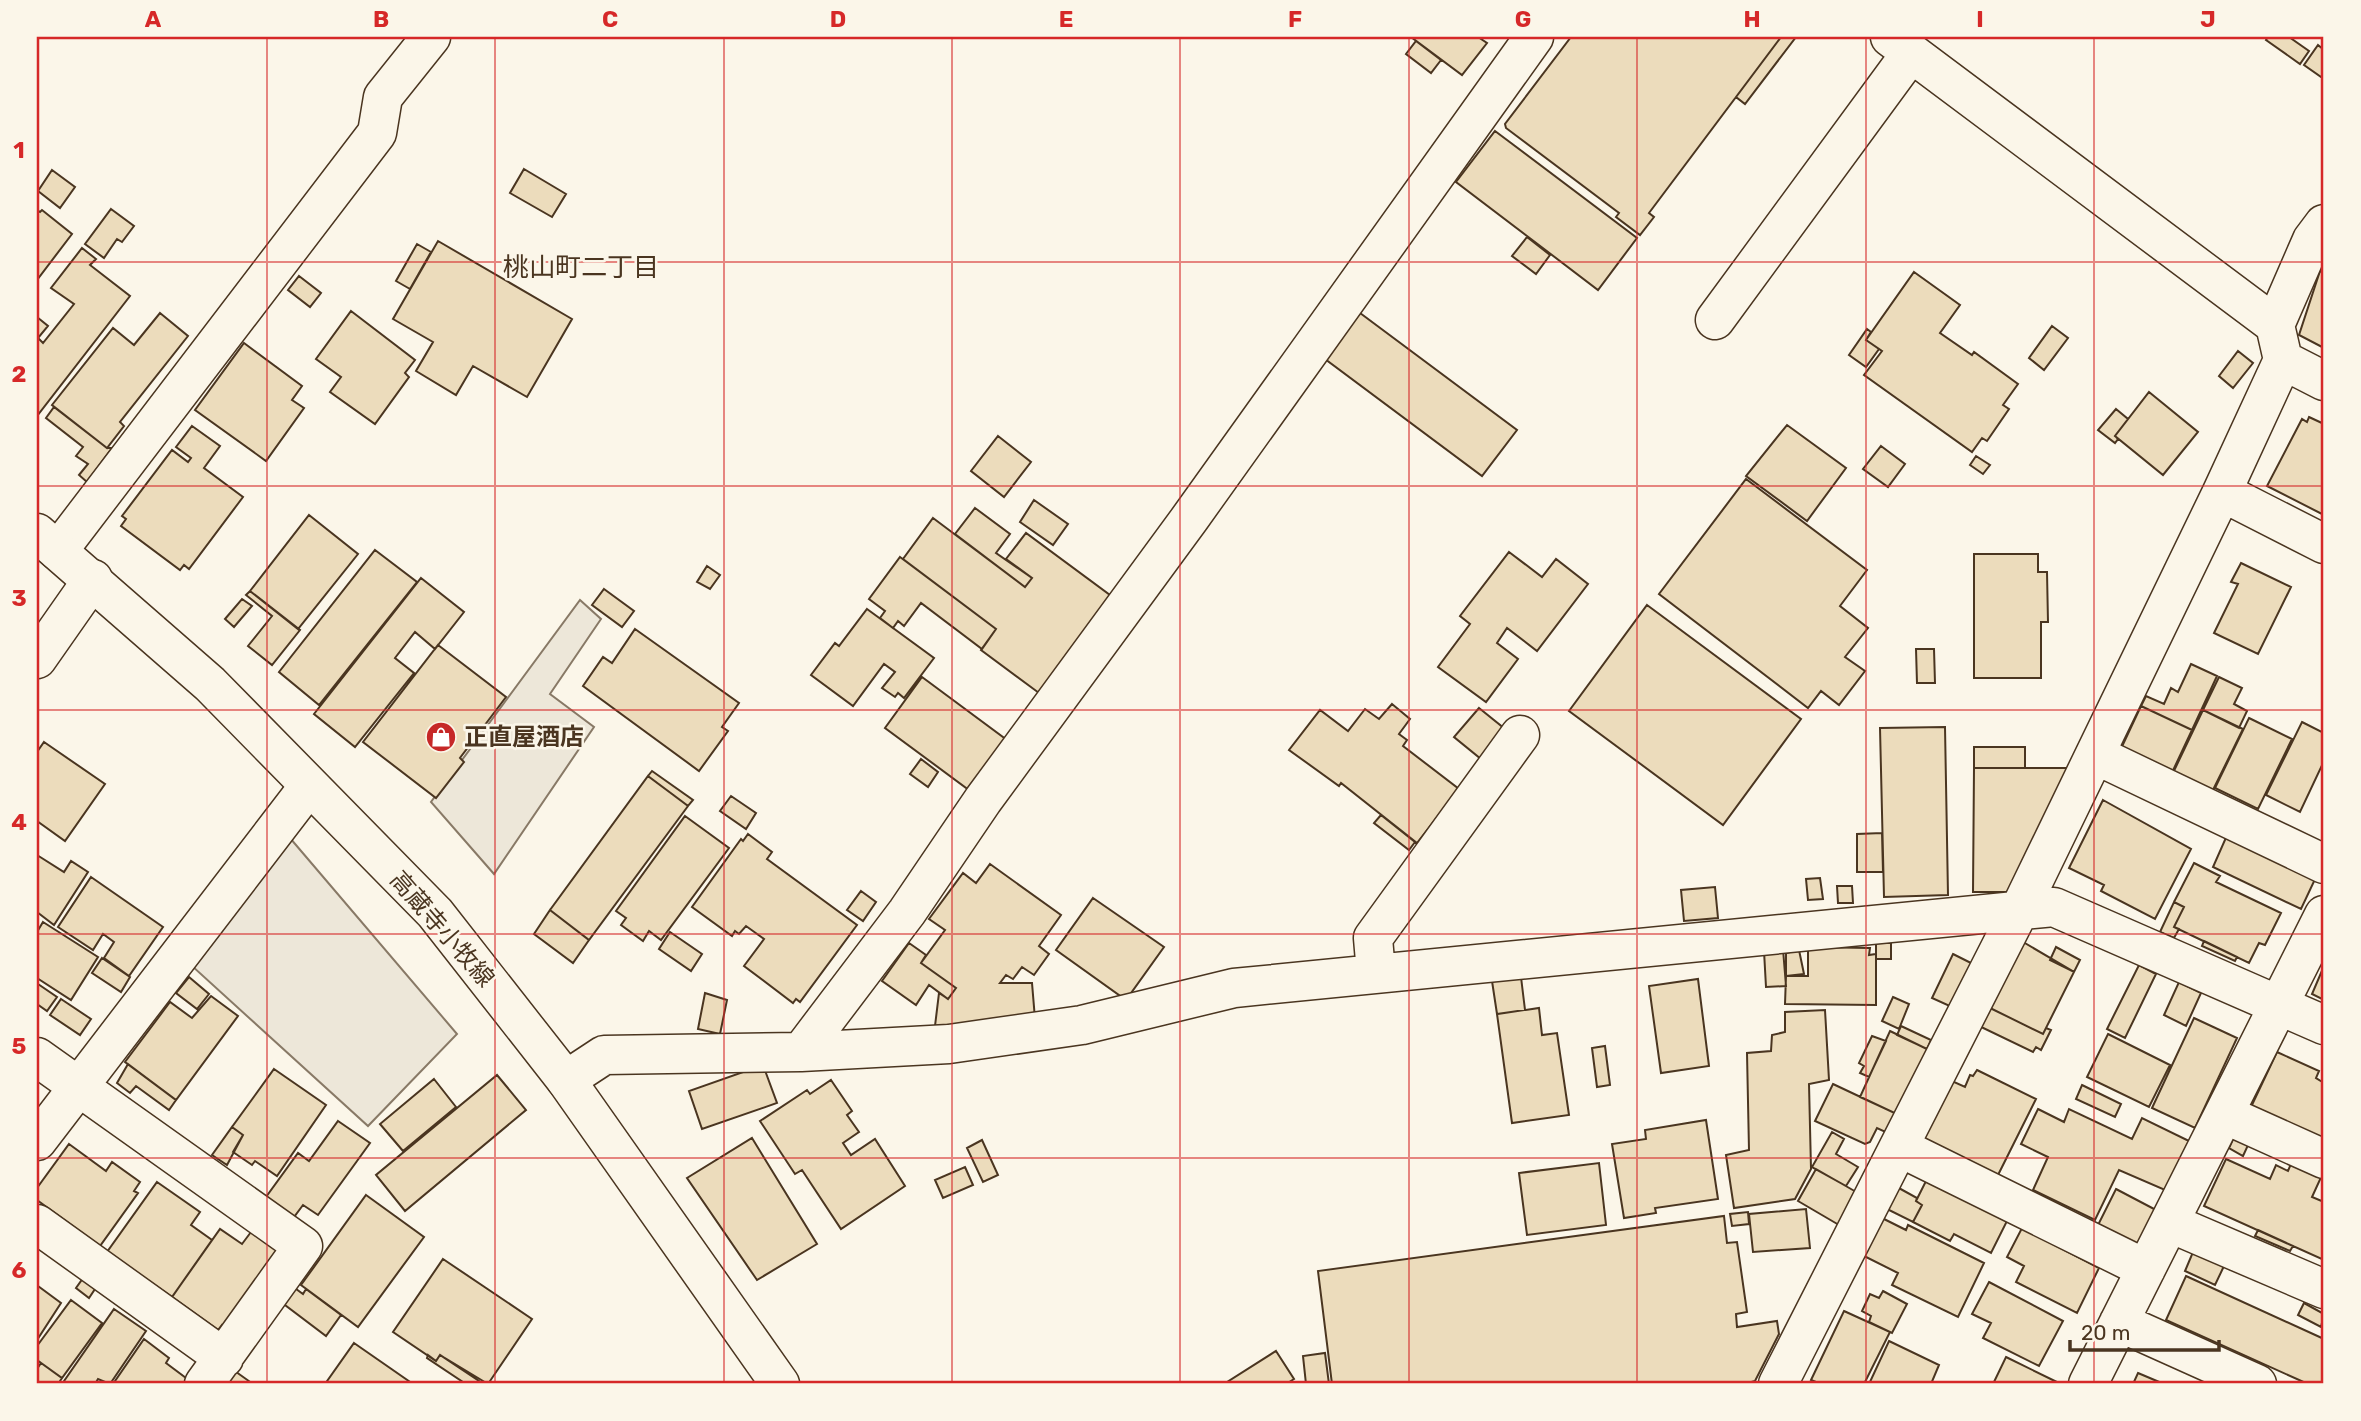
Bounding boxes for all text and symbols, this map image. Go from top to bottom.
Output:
text: A [145,5,162,33]
text: B [373,5,389,33]
text: C [602,5,618,33]
text: D [830,5,846,33]
text: E [1059,5,1073,33]
text: F [1288,5,1302,33]
text: G [1515,5,1531,33]
text: H [1743,5,1761,33]
text: I [1976,5,1984,33]
text: J [2200,5,2216,33]
text: 1 [13,136,25,164]
district label: 桃山町二丁目 [503,252,659,283]
text: 2 [12,360,26,388]
text: 3 [11,584,27,612]
shop icon: 正直屋酒店 [424,720,458,754]
place label: 正直屋酒店 [464,723,584,751]
text: 4 [11,808,27,836]
street label: 高蔵寺小牧線 [384,865,500,993]
text: 5 [12,1032,27,1060]
text: 6 [12,1256,27,1284]
scale bar [2070,1309,2219,1353]
text: 20 m [2081,1320,2130,1345]

